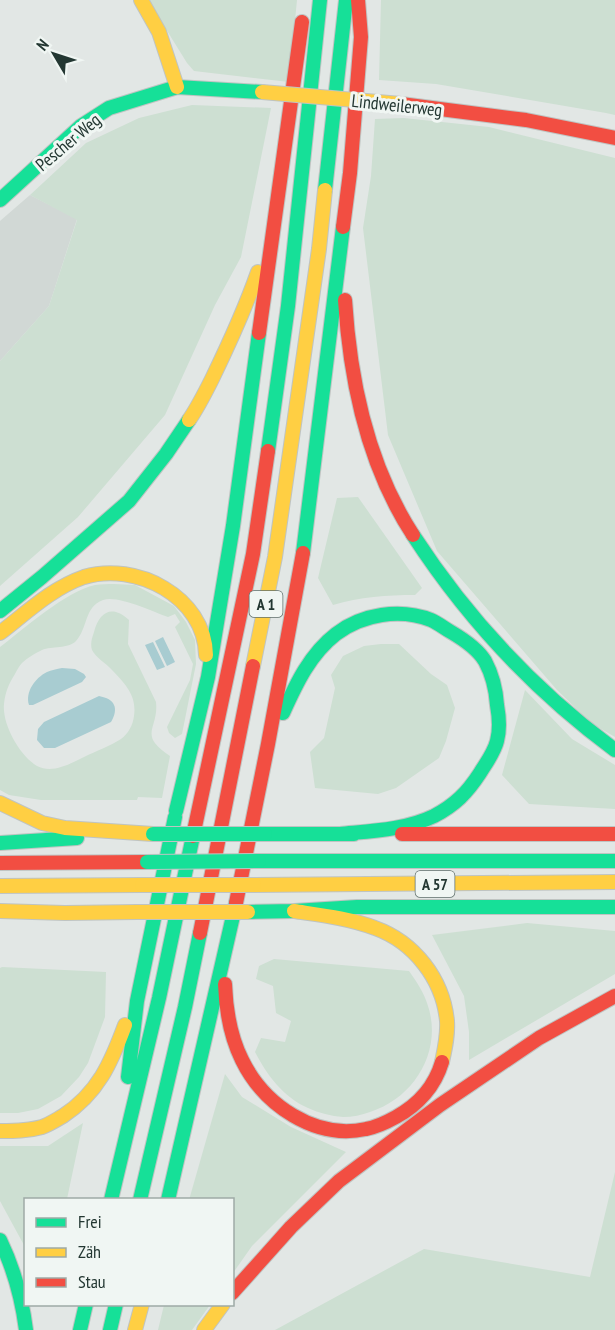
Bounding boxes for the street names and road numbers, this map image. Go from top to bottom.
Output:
street label: Lindweilerweg [351,89,443,121]
street label: Pescher Weg [31,108,105,176]
road number: A 1 [250,591,282,617]
road number: A 57 [416,871,454,897]

